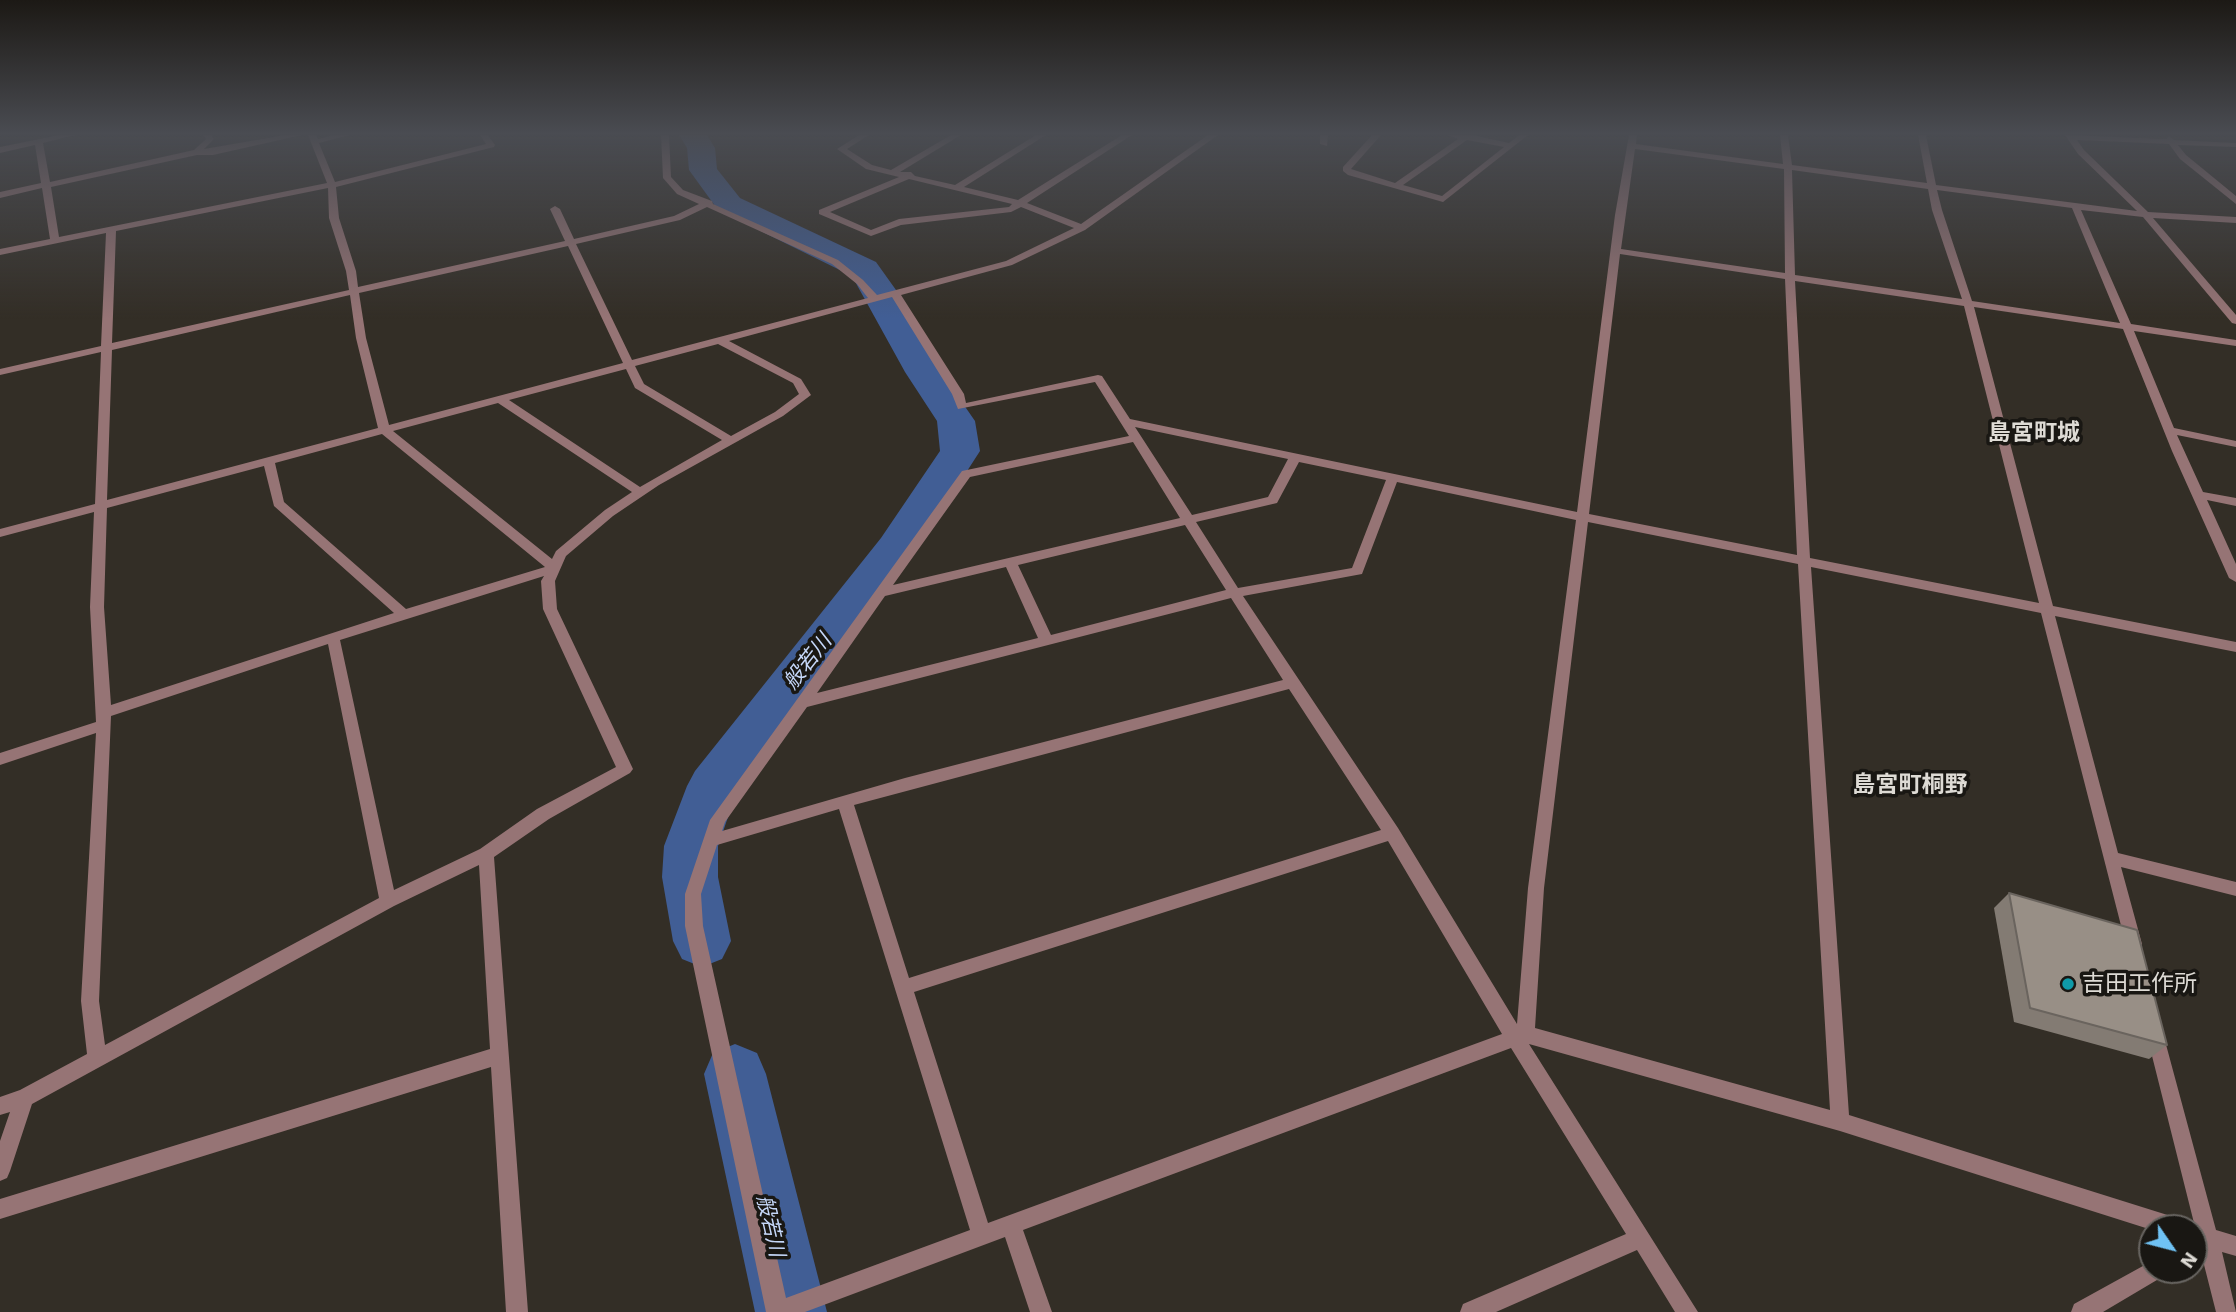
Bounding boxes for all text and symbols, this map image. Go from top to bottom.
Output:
district label: 島宮町城 [1988,419,2080,447]
water label: 般若川 [779,629,837,695]
district label: 島宮町桐野 [1853,771,1967,799]
place label: 吉田工作所 [2082,970,2197,998]
marker: 吉田工作所 [2060,976,2076,992]
water label: 般若川 [751,1192,789,1260]
north arrow [2138,1214,2208,1284]
text: N [2176,1248,2202,1273]

